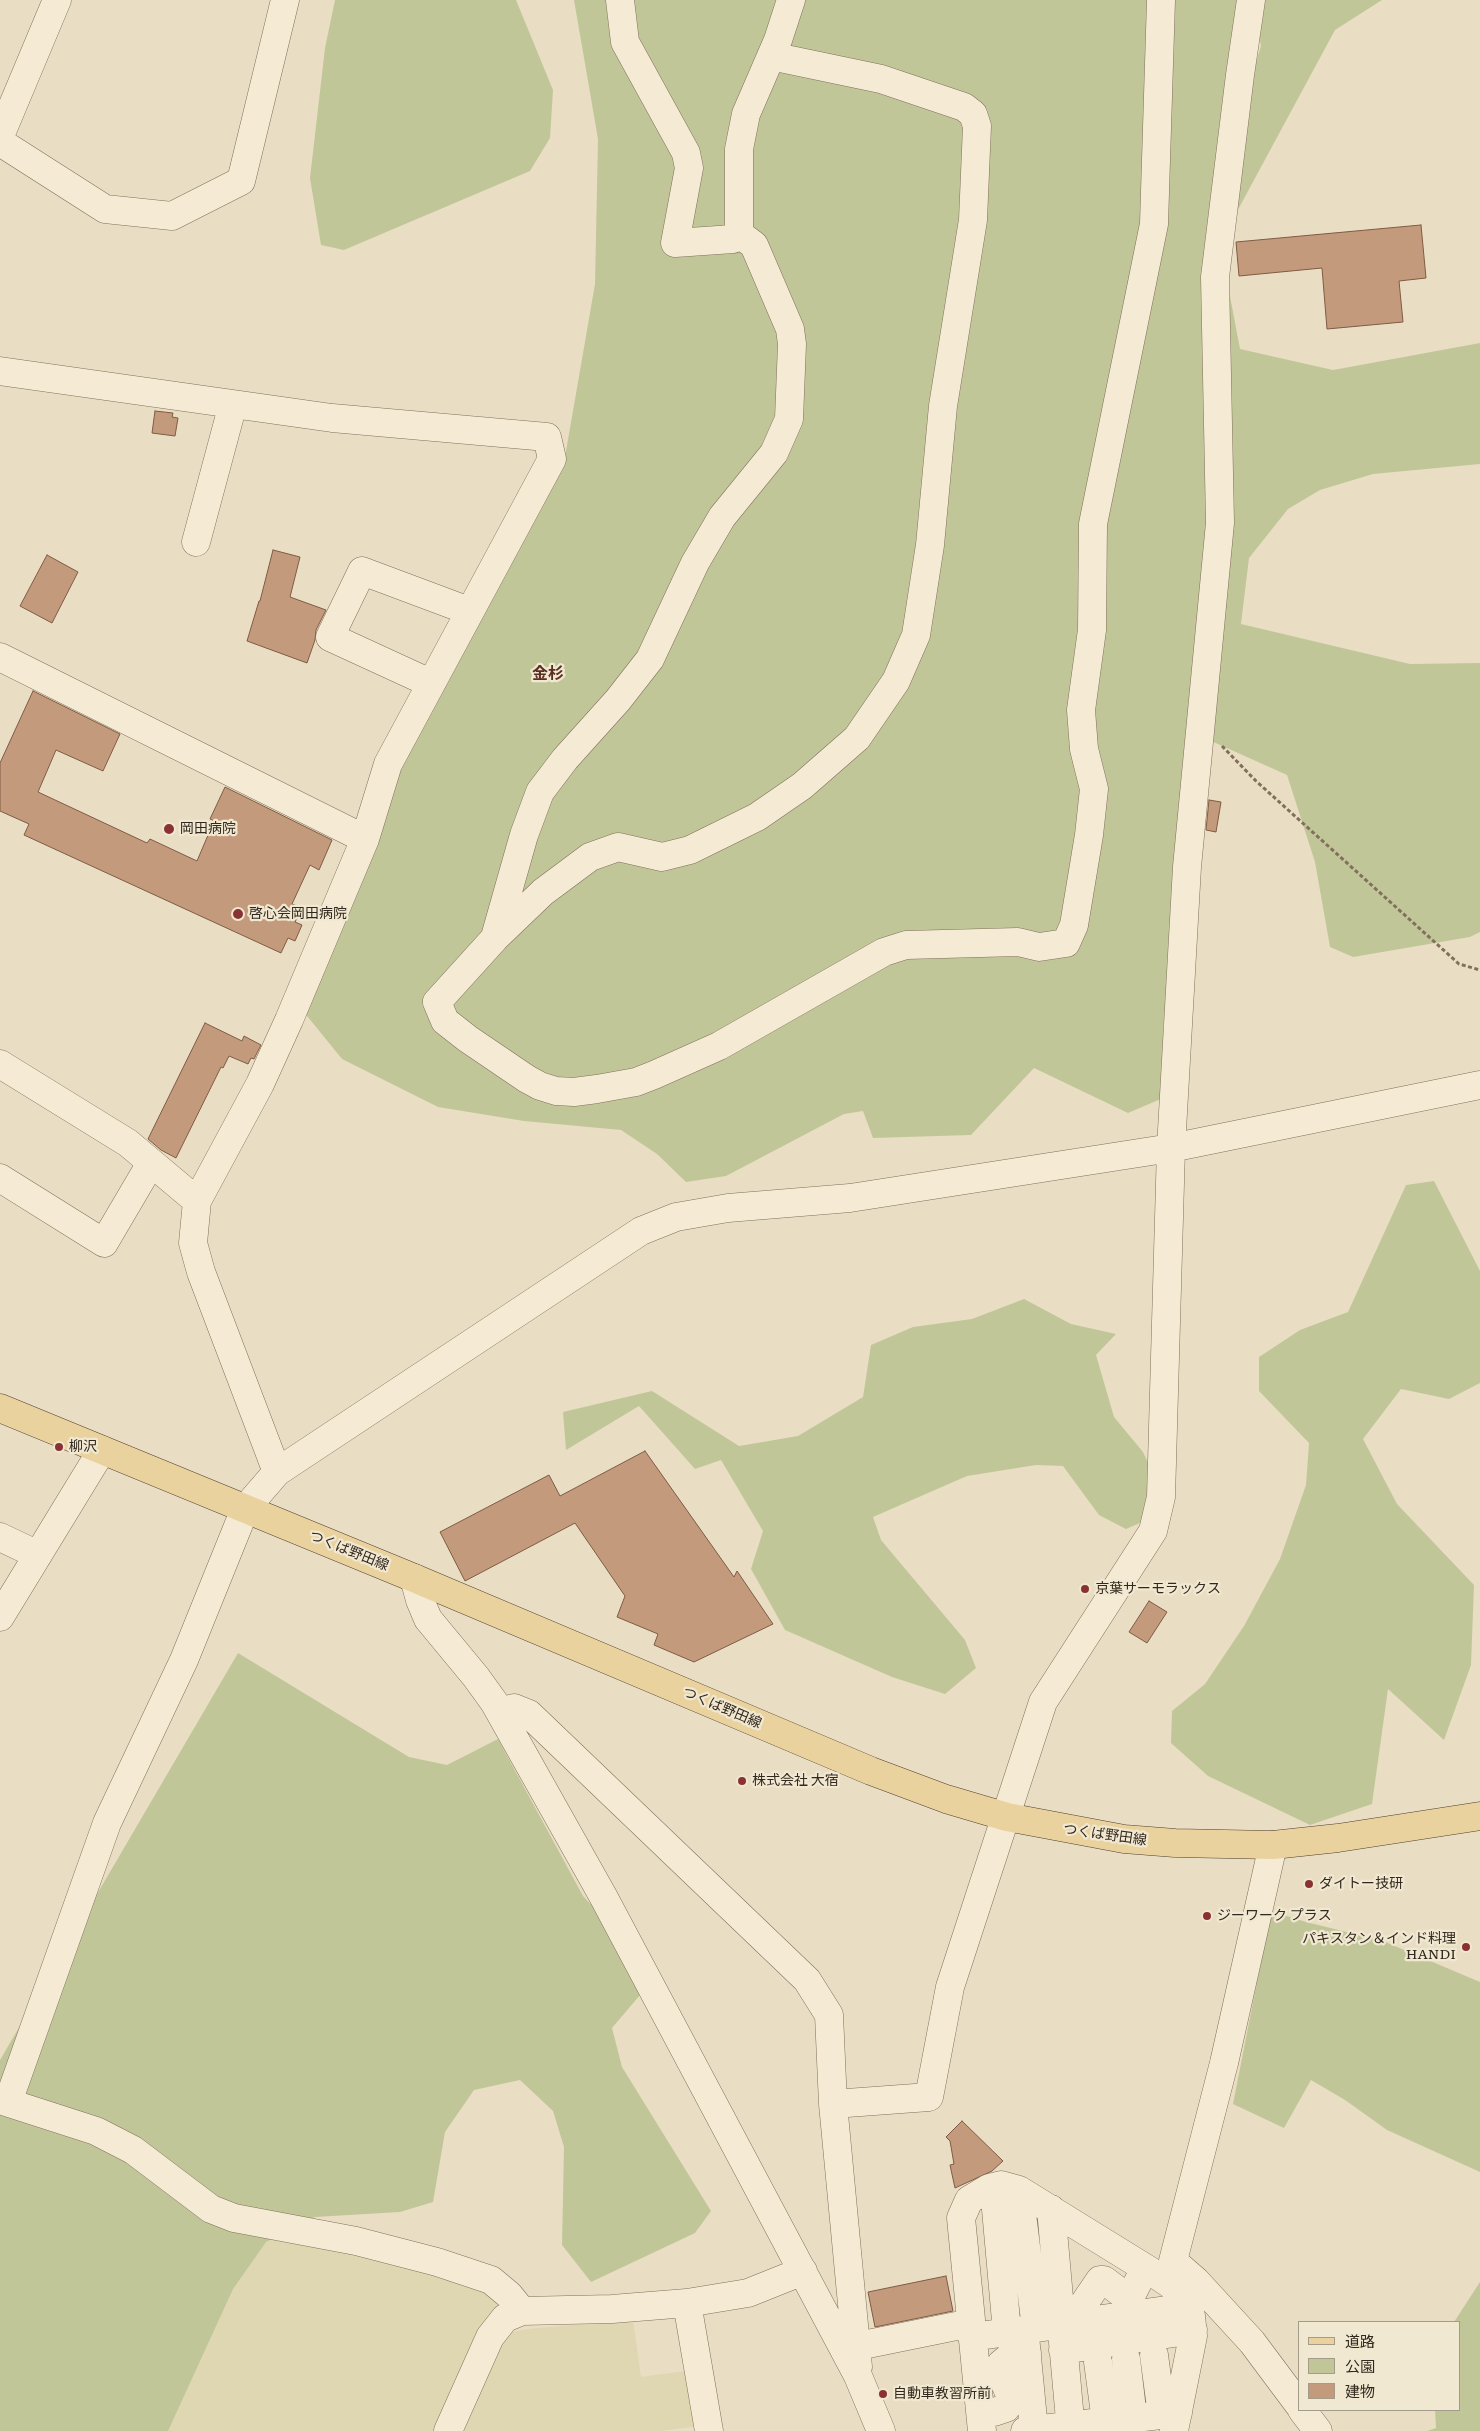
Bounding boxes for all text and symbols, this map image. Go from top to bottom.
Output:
district label: 金杉 [532,664,564,684]
place label: 岡田病院 [180,821,236,837]
marker: 岡田病院 [162,822,176,836]
place label: 啓心会岡田病院 [249,906,347,922]
marker: 啓心会岡田病院 [231,907,245,921]
place label: 柳沢 [69,1439,97,1455]
marker: 柳沢 [53,1441,65,1453]
street label: つくば野田線 [307,1527,391,1575]
place label: 京葉サーモラックス [1095,1581,1221,1597]
marker: 京葉サーモラックス [1079,1583,1091,1595]
street label: つくば野田線 [680,1684,764,1732]
place label: 株式会社 大宿 [752,1773,839,1789]
marker: 株式会社 大宿 [736,1775,748,1787]
street label: つくば野田線 [1062,1821,1148,1849]
place label: ダイトー技研 [1319,1876,1403,1892]
marker: ダイトー技研 [1303,1878,1315,1890]
place label: ジーワーク プラス [1217,1908,1332,1924]
marker: ジーワーク プラス [1201,1910,1213,1922]
place label: パキスタン＆インド料理 HANDI [1302,1931,1456,1964]
marker: パキスタン＆インド料理 HANDI [1460,1941,1472,1953]
legend [1298,2321,1460,2411]
text: 道路 [1345,2329,1375,2352]
text: 公園 [1345,2354,1375,2377]
text: 建物 [1345,2379,1375,2402]
place label: 自動車教習所前 [893,2386,991,2402]
marker: 自動車教習所前 [877,2388,889,2400]

